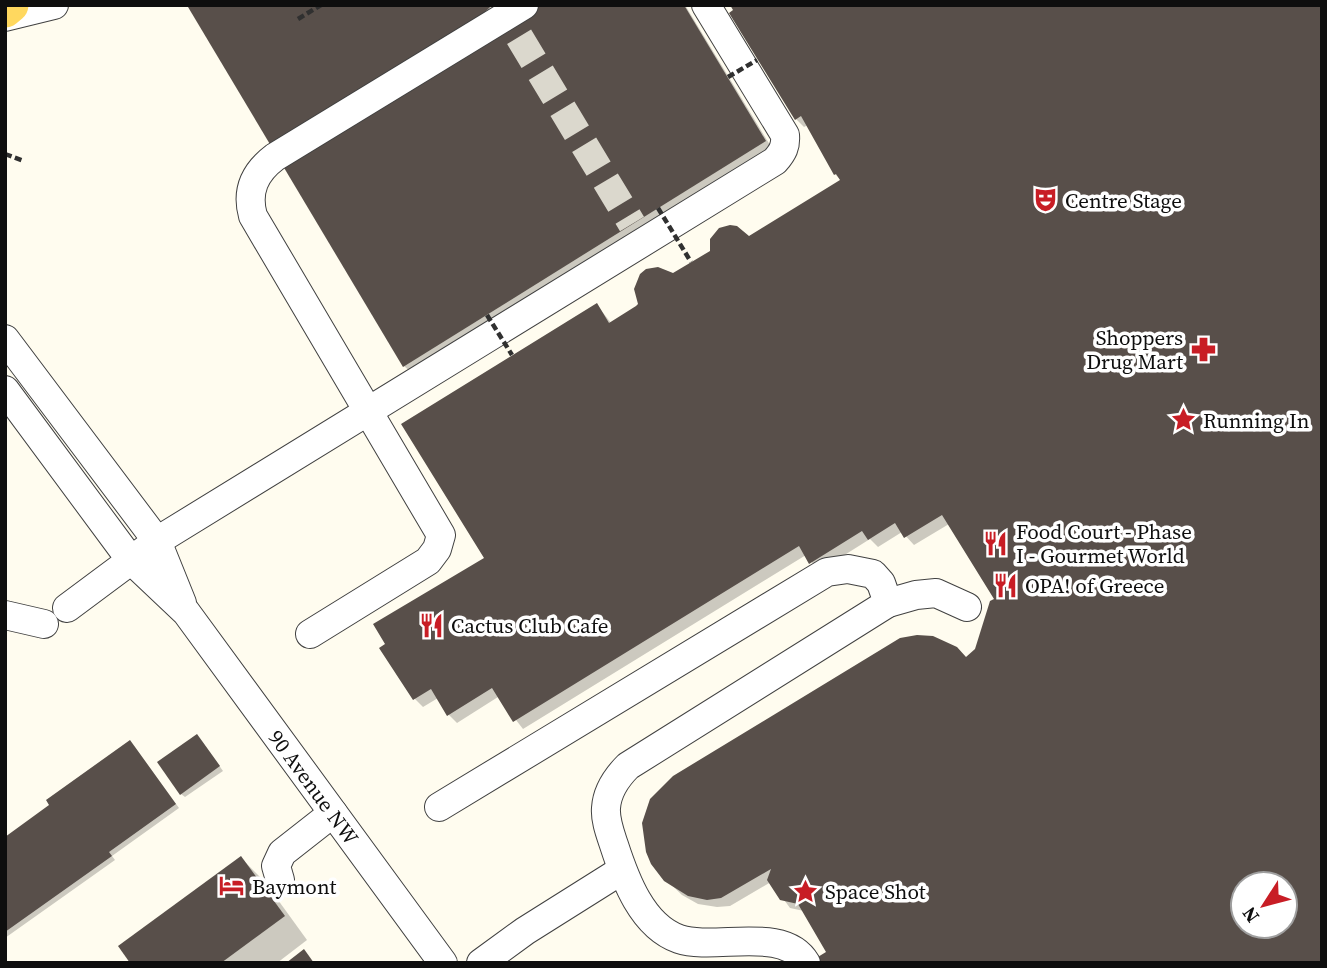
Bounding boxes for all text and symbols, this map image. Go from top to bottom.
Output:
theatre icon: Centre Stage [1031,186,1059,214]
place label: Centre Stage [1065,186,1182,215]
place label: Shoppers Drug Mart [1086,323,1183,376]
pharmacy icon: Shoppers Drug Mart [1189,335,1217,363]
place icon: Running In [1169,406,1197,434]
place label: Running In [1203,406,1310,435]
place label: Food Court - Phase I - Gourmet World [1016,517,1192,570]
restaurant icon: Food Court - Phase I - Gourmet World [982,529,1010,557]
restaurant icon: OPA! of Greece [991,571,1019,599]
place label: OPA! of Greece [1025,571,1165,600]
restaurant icon: Cactus Club Cafe [417,611,445,639]
place label: Cactus Club Cafe [451,611,609,640]
street label: 90 Avenue NW [262,724,366,851]
north arrow [1229,870,1299,940]
hotel icon: Baymont [218,872,246,900]
place label: Baymont [252,872,337,901]
place icon: Space Shot [791,877,819,905]
place label: Space Shot [825,877,926,906]
text: N [1236,902,1265,928]

